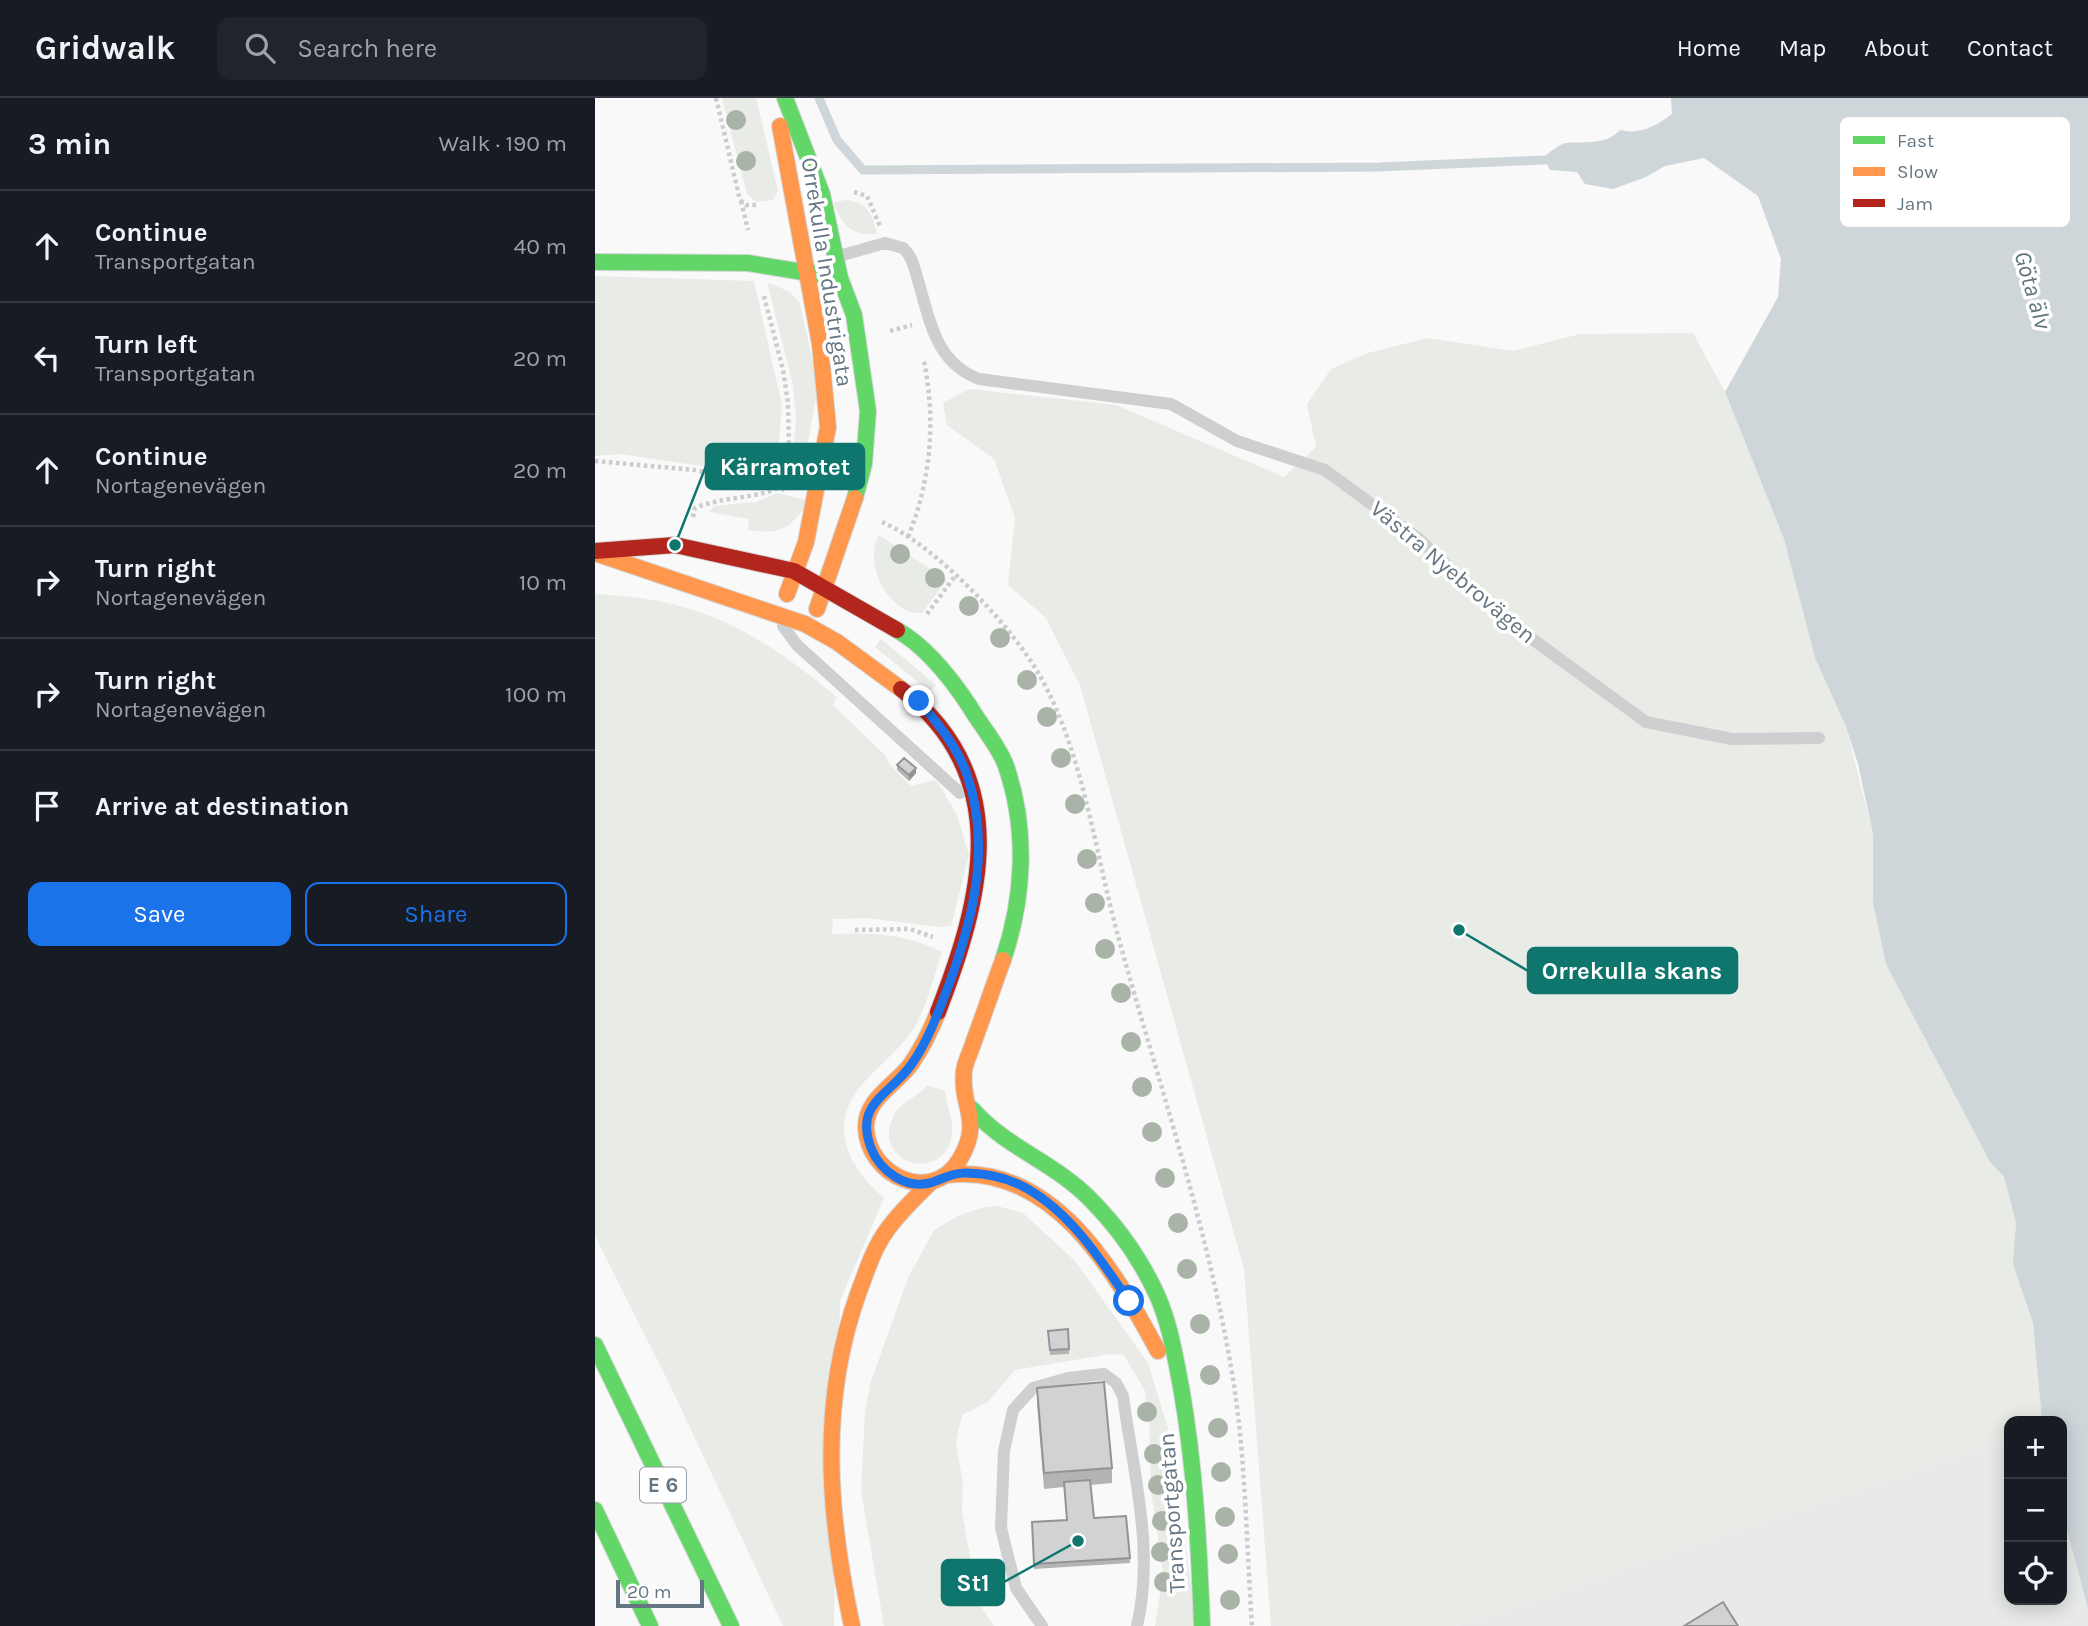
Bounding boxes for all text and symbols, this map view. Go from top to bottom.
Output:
search box [217,17,707,80]
text: Gridwalk [35,29,175,67]
icon: search [241,29,279,67]
text: Search here [297,33,437,64]
text: Home [1677,34,1741,62]
text: Map [1779,34,1826,62]
text: About [1864,34,1929,62]
text: Contact [1967,34,2053,62]
legend [1839,116,2071,228]
text: 3 min [28,126,111,162]
text: Walk · 190 m [439,130,567,157]
text: Fast [1897,130,1934,152]
street label: Orrekulla Industrigata [796,155,858,389]
text: Slow [1897,161,1938,183]
text: Jam [1897,193,1933,215]
text: Continue [95,217,207,248]
icon: ahead [28,227,66,265]
text: 40 m [514,233,567,260]
text: Transportgatan [95,248,256,275]
water label: Göta älv [2009,248,2058,333]
text: Turn left [95,329,197,360]
icon: left [28,339,66,377]
text: 20 m [513,345,567,372]
text: Transportgatan [95,360,256,387]
text: Continue [95,441,207,472]
callout: Kärramotet [706,444,864,489]
icon: ahead [28,451,66,489]
text: Kärramotet [720,453,850,481]
text: 20 m [513,457,567,484]
text: Nortagenevägen [95,472,266,499]
street label: Västra Nyebrovägen [1365,495,1541,649]
text: Turn right [95,553,216,584]
icon: right [28,563,66,601]
text: 10 m [519,569,567,596]
text: Nortagenevägen [95,584,266,611]
text: Turn right [95,665,216,696]
icon: right [28,675,66,713]
text: 100 m [505,681,567,708]
route end [903,685,934,716]
text: Nortagenevägen [95,696,266,723]
icon: arrive [28,787,66,825]
text: Arrive at destination [95,791,349,822]
button: Save [28,882,291,946]
button: Share [305,882,567,946]
callout: Orrekulla skans [1528,948,1737,993]
text: Orrekulla skans [1542,957,1722,985]
route start [1113,1285,1144,1316]
map controls [2004,1416,2067,1605]
button: + [2004,1416,2067,1479]
street label: Transportgatan [1153,1432,1191,1594]
road number: E 6 [640,1468,686,1502]
button: − [2004,1479,2067,1542]
button: locate [2004,1542,2067,1605]
callout: St1 [942,1560,1004,1605]
text: St1 [956,1569,990,1597]
scale bar [616,1577,703,1609]
text: 20 m [627,1581,672,1603]

